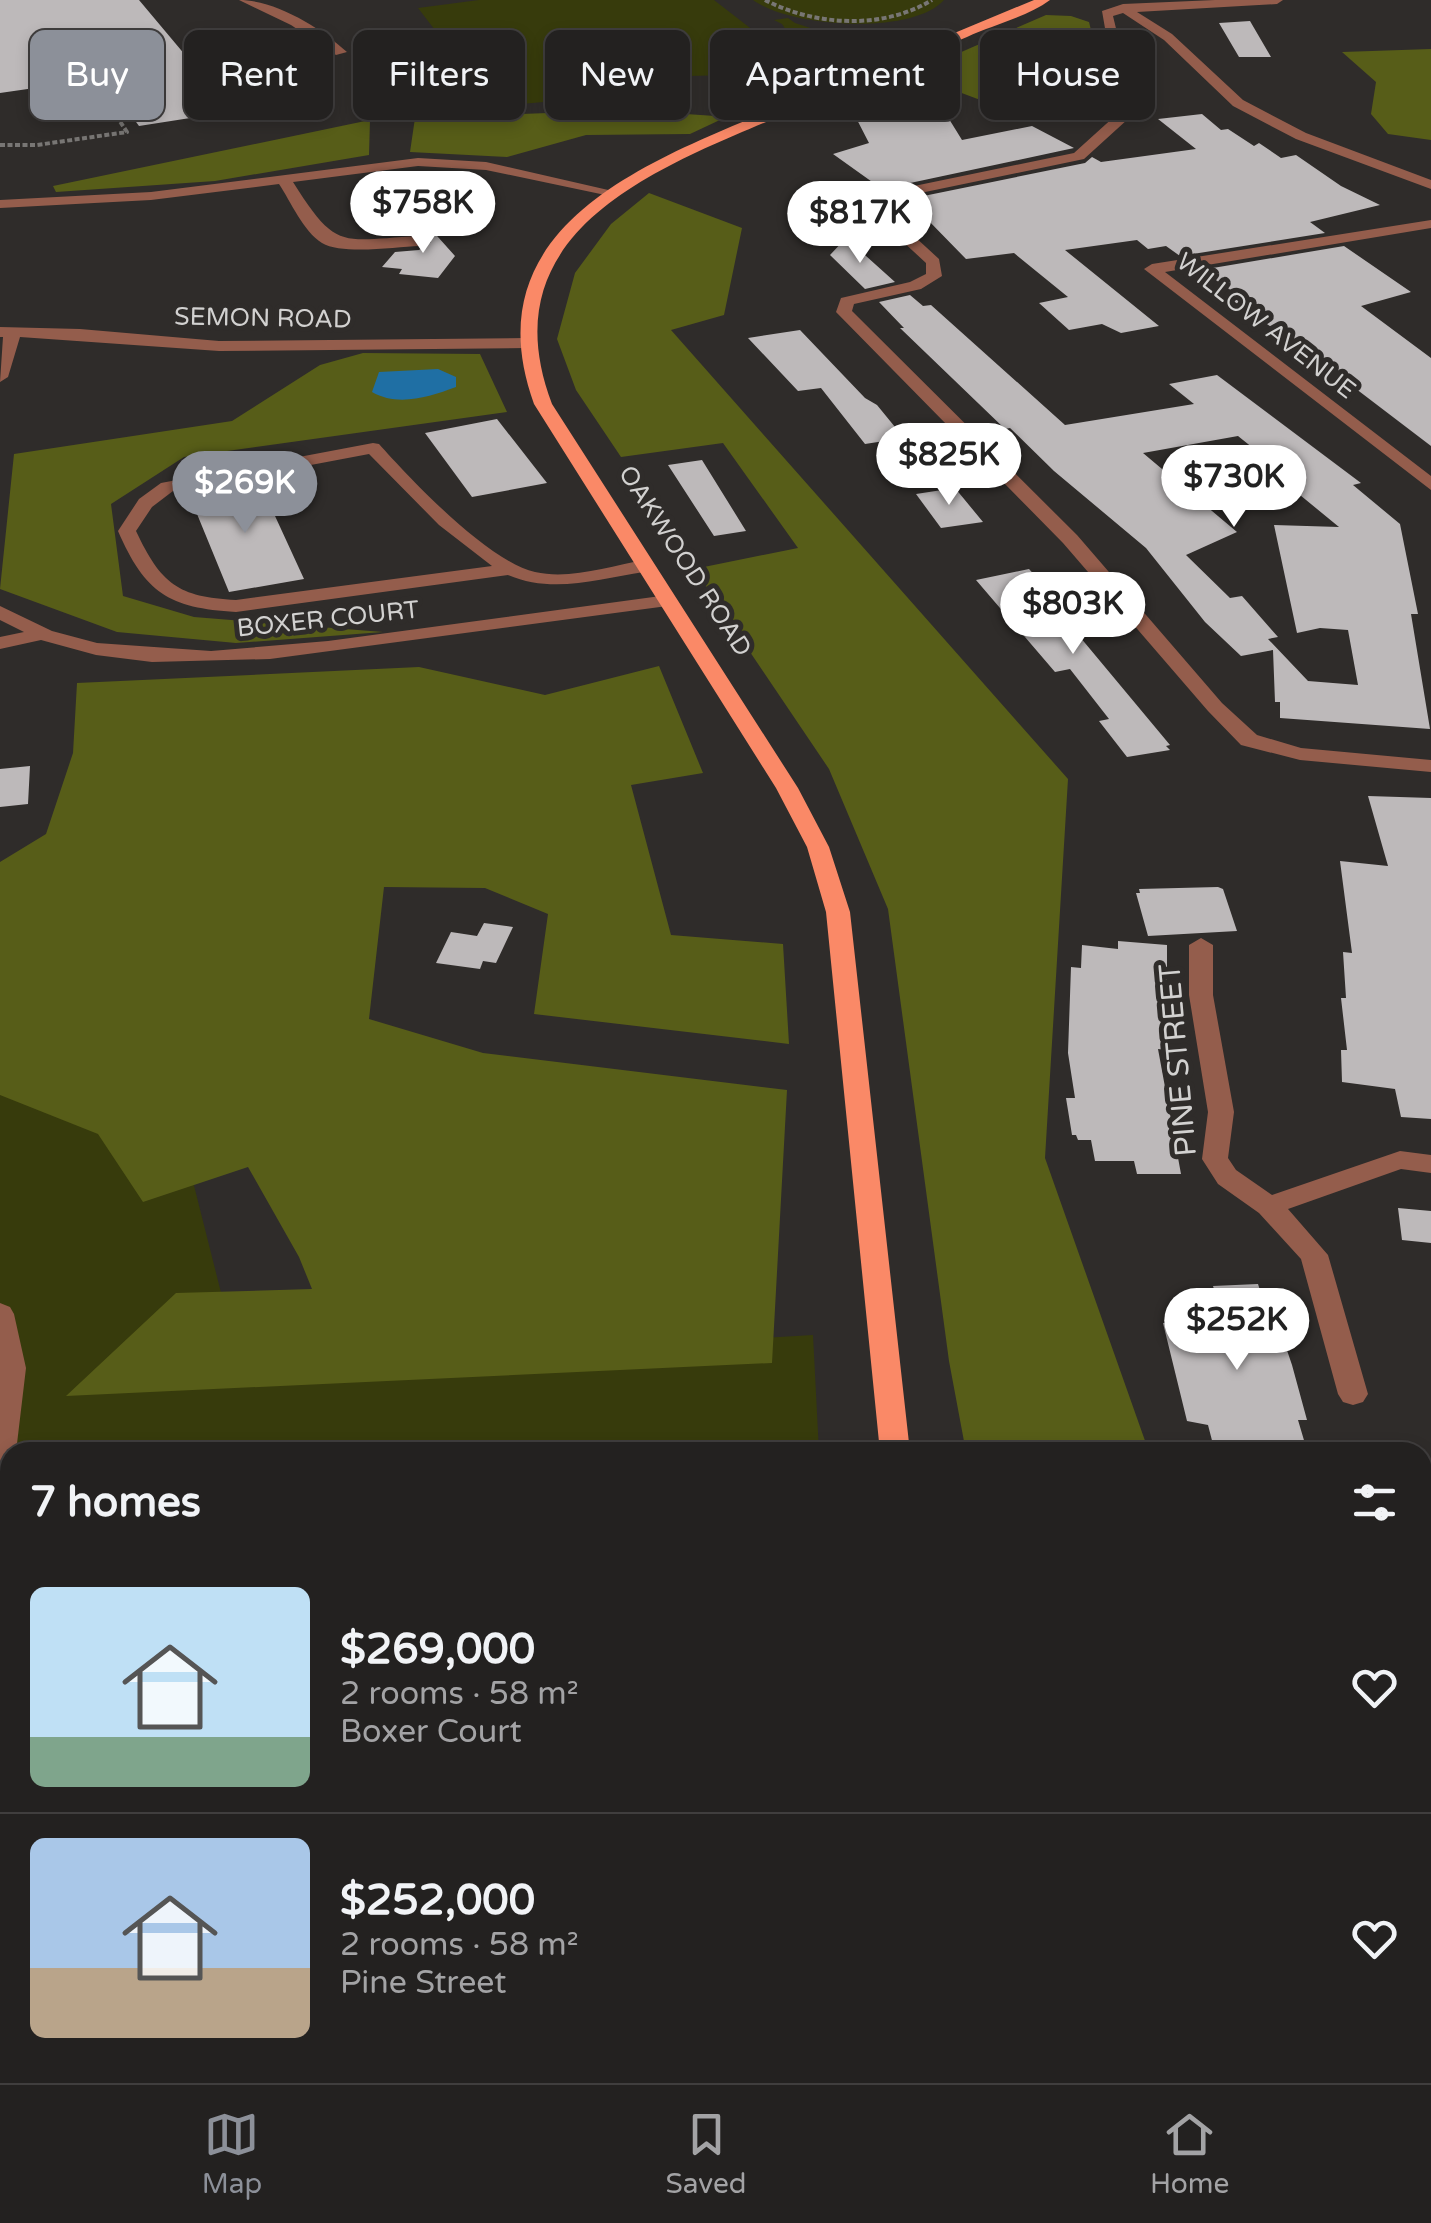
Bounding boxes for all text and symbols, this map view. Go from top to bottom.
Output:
chip: Buy [30,30,164,120]
chip: Rent [184,30,333,120]
chip: Filters [353,30,525,120]
chip: New [545,30,690,120]
chip: Apartment [710,30,960,120]
chip: House [980,30,1155,120]
pin: $758K [353,171,493,256]
pin: $817K [790,181,930,266]
text: $758K [372,184,474,222]
text: $817K [809,194,911,232]
street label: WILLOW AVENUE [1170,247,1362,405]
street label: SEMON ROAD [174,301,352,335]
pin: $825K [879,423,1019,508]
text: $825K [898,436,1000,474]
pin: $730K [1164,445,1304,530]
pin: $269K [175,451,315,536]
text: $730K [1183,458,1285,496]
street label: OAKWOOD ROAD [612,460,758,662]
text: $269K [194,464,296,502]
pin: $803K [1003,572,1143,657]
text: $803K [1022,585,1124,623]
street label: BOXER COURT [235,595,421,643]
street label: PINE STREET [1151,962,1205,1158]
pin: $252K [1167,1288,1307,1373]
text: $252K [1186,1301,1288,1339]
icon: filters [1347,1475,1402,1530]
text: 7 homes [30,1477,201,1528]
text: $269,000 [340,1624,535,1675]
icon: home [110,1627,230,1747]
icon: heart [1347,1660,1402,1715]
text: 2 rooms · 58 m² [340,1675,579,1713]
text: Boxer Court [340,1713,522,1751]
text: $252,000 [340,1875,535,1926]
icon: home [110,1878,230,1998]
icon: heart [1347,1911,1402,1966]
text: 2 rooms · 58 m² [340,1926,579,1964]
text: Pine Street [340,1964,507,2002]
tab: Map [202,2107,262,2201]
tab: Saved [666,2107,747,2201]
tab: Home [1150,2107,1229,2201]

